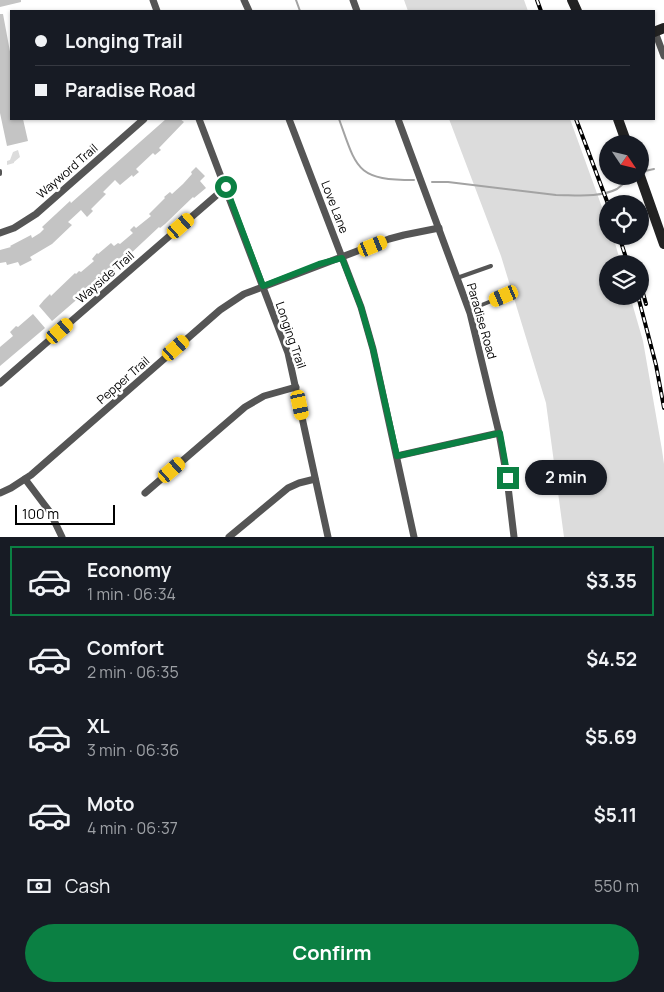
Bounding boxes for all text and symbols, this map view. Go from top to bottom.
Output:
text: Longing Trail [65,28,183,54]
text: Paradise Road [65,77,196,103]
north arrow [599,135,649,185]
map controls [599,135,649,305]
street label: Wayword Trail [33,140,101,202]
route start [215,176,237,198]
street label: Love Lane [317,178,353,236]
button: locate [599,195,649,245]
car [164,210,197,242]
car [356,233,389,259]
street label: Wayside Trail [72,247,138,307]
button: layers [599,255,649,305]
street label: Paradise Road [463,281,501,361]
car [487,283,520,309]
street label: Longing Trail [272,299,310,371]
car [43,315,76,347]
car [159,332,192,364]
street label: Pepper Trail [93,352,153,408]
car [289,389,310,421]
car [155,454,188,486]
callout: 2 min [526,460,608,496]
text: 2 min [545,466,587,488]
route end [497,467,519,489]
scale bar [15,502,115,525]
text: 100 m [22,504,59,523]
text: Economy [87,557,171,583]
icon: car [27,559,72,604]
text: $3.35 [586,568,637,594]
text: 1 min · 06:34 [87,583,176,605]
text: Comfort [87,635,164,661]
icon: car [27,637,72,682]
text: $4.52 [586,646,637,672]
text: 2 min · 06:35 [87,661,179,683]
text: XL [87,713,110,739]
icon: car [27,715,72,760]
text: $5.69 [585,724,637,750]
text: 3 min · 06:36 [87,739,179,761]
text: Moto [87,791,134,817]
icon: car [27,793,72,838]
text: $5.11 [594,802,637,828]
text: 4 min · 06:37 [87,817,178,839]
icon: cash [25,872,53,900]
text: Cash [65,873,110,899]
text: 550 m [594,875,639,897]
button: Confirm [25,924,639,982]

